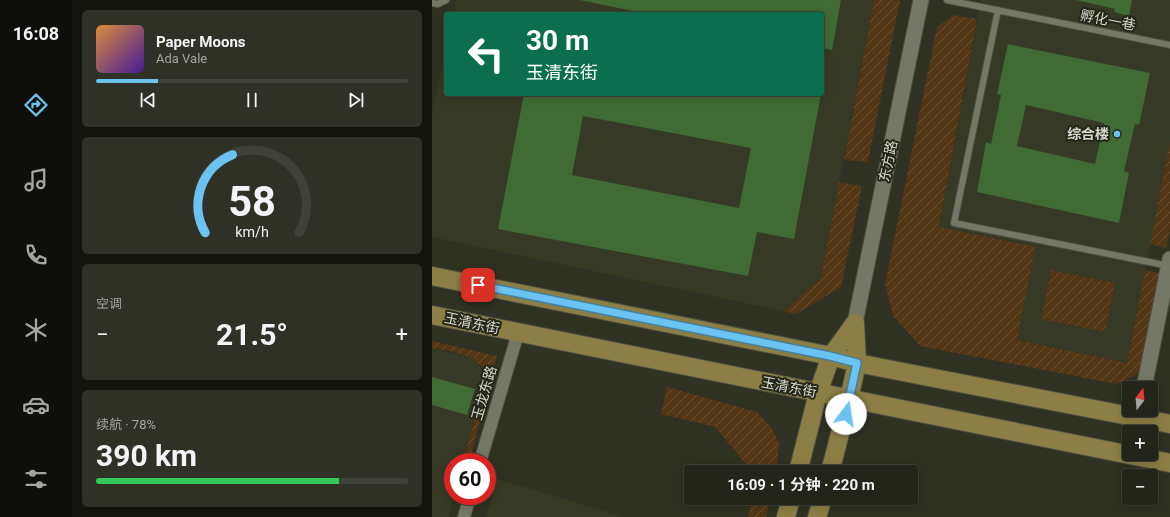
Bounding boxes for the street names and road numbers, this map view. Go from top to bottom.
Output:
street label: 孵化一巷 [1079,7,1137,33]
street label: 东方路 [876,139,900,183]
street label: 玉清东街 [443,309,501,337]
street label: 玉龙东路 [469,364,499,422]
street label: 玉清东街 [760,374,818,400]

